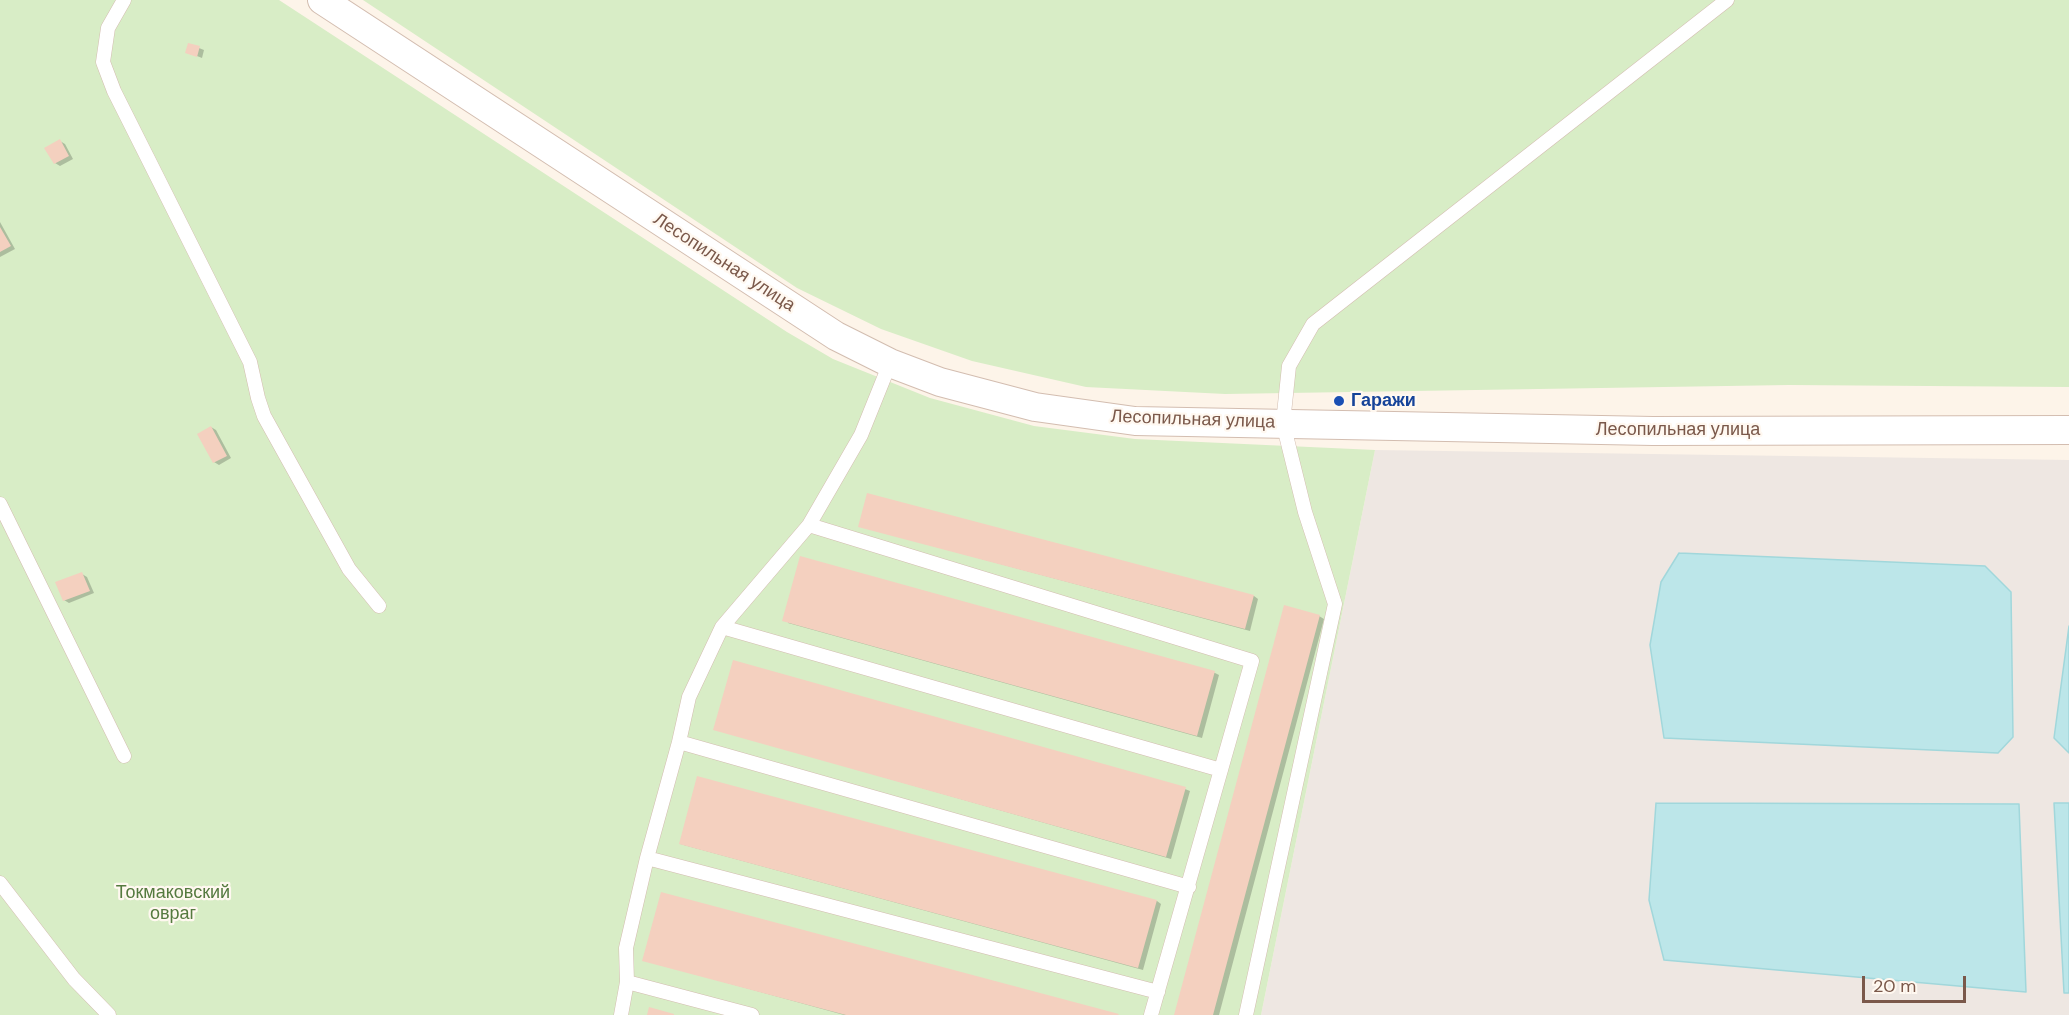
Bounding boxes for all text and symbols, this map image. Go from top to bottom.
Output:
street label: Лесопильная улица [649,209,799,317]
place label: Гаражи [1351,390,1416,412]
marker: Гаражи [1332,394,1346,408]
street label: Лесопильная улица [1110,406,1276,434]
street label: Лесопильная улица [1596,419,1760,441]
park label: Токмаковский овраг [116,882,230,924]
scale bar [1865,964,1968,1002]
text: 20 m [1873,974,1916,998]

